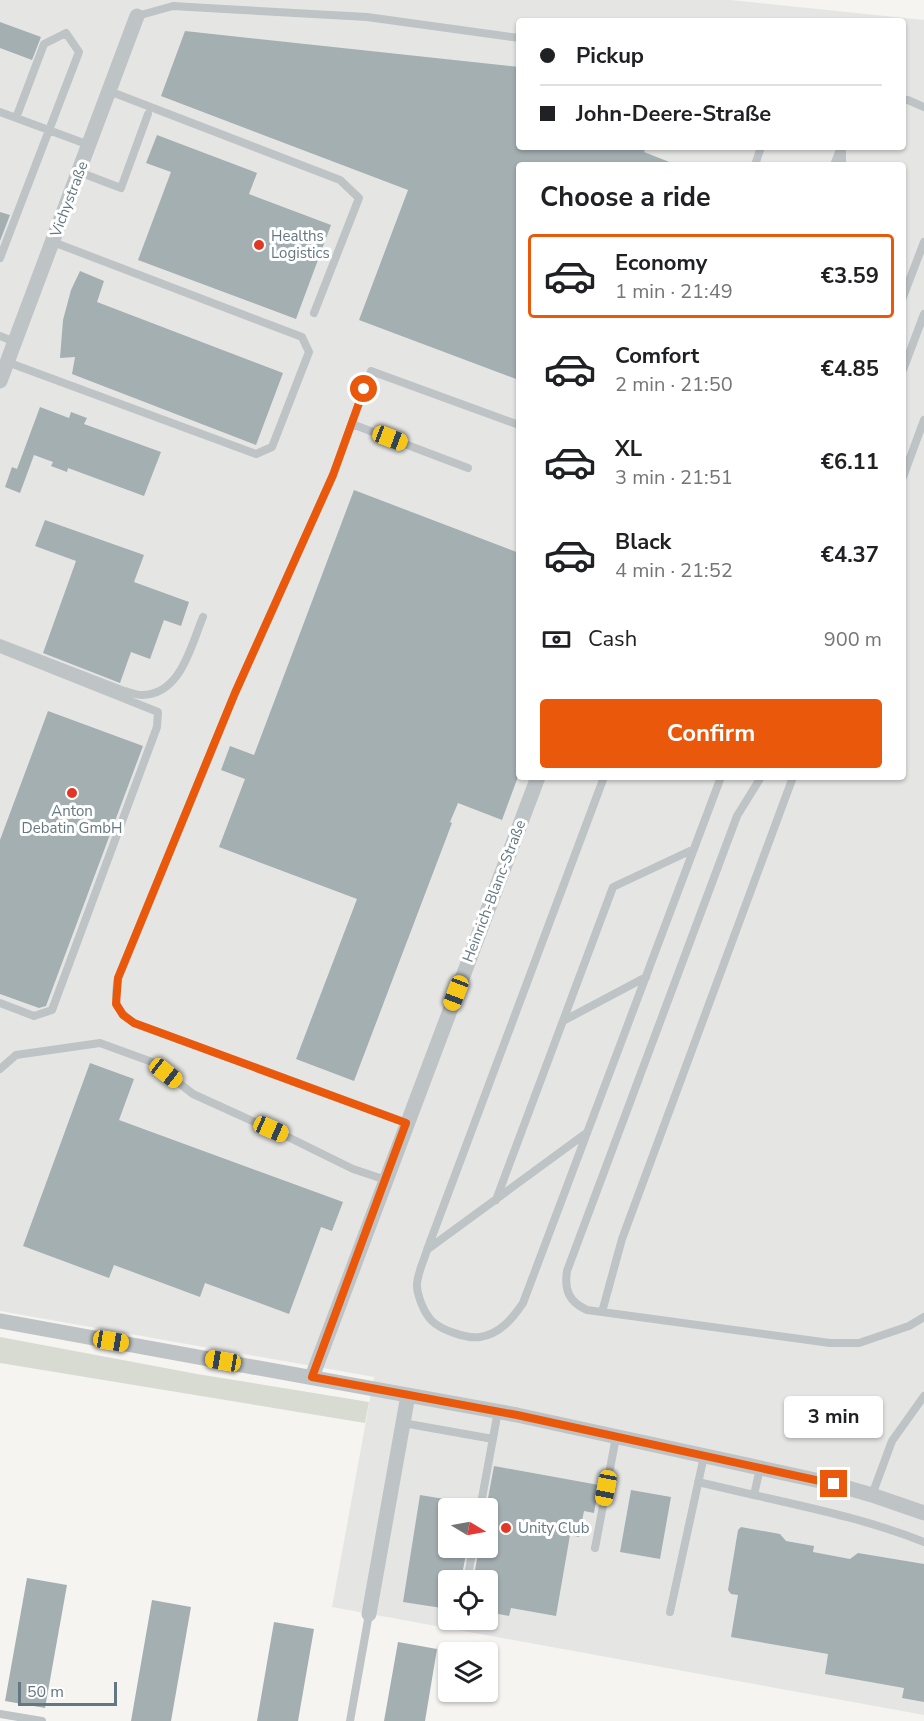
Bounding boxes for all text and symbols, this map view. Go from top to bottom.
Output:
text: Pickup [576,41,644,71]
text: John-Deere-Straße [576,99,771,129]
street label: Vichystraße [45,158,93,241]
text: Choose a ride [540,179,711,216]
place label: Healths Logistics [271,226,330,263]
marker: Healths Logistics [252,238,266,252]
text: Economy [615,248,707,278]
icon: car [543,249,597,303]
text: €3.59 [821,261,879,291]
text: 1 min · 21:49 [615,278,733,305]
text: Comfort [615,341,699,371]
icon: car [543,342,597,396]
text: €4.85 [821,354,879,384]
text: 2 min · 21:50 [615,371,733,398]
route start [350,375,377,402]
car [370,423,410,453]
text: XL [615,434,642,464]
icon: car [543,435,597,489]
text: €6.11 [821,447,879,477]
text: 3 min · 21:51 [615,464,733,491]
text: Black [615,527,671,557]
icon: car [543,528,597,582]
text: €4.37 [821,540,879,570]
text: 4 min · 21:52 [615,557,733,584]
icon: cash [540,623,573,656]
text: Cash [588,624,637,654]
text: 900 m [824,626,882,653]
button: Confirm [540,699,882,768]
marker: Anton Debatin GmbH [65,786,79,800]
place label: Anton Debatin GmbH [22,801,122,838]
street label: Heinrich-Blanc-Straße [458,817,530,965]
car [441,973,471,1013]
car [146,1055,186,1091]
car [251,1113,291,1145]
car [92,1329,130,1353]
car [204,1349,242,1373]
callout: 3 min [784,1397,884,1439]
text: 3 min [808,1403,859,1430]
car [594,1469,618,1507]
route end [820,1470,847,1497]
north arrow [438,1498,498,1558]
map controls [438,1498,498,1702]
place label: Unity Club [518,1518,590,1538]
marker: Unity Club [499,1521,513,1535]
button: locate [438,1570,498,1630]
button: layers [438,1642,498,1702]
scale bar [18,1679,117,1706]
text: 50 m [27,1681,64,1703]

